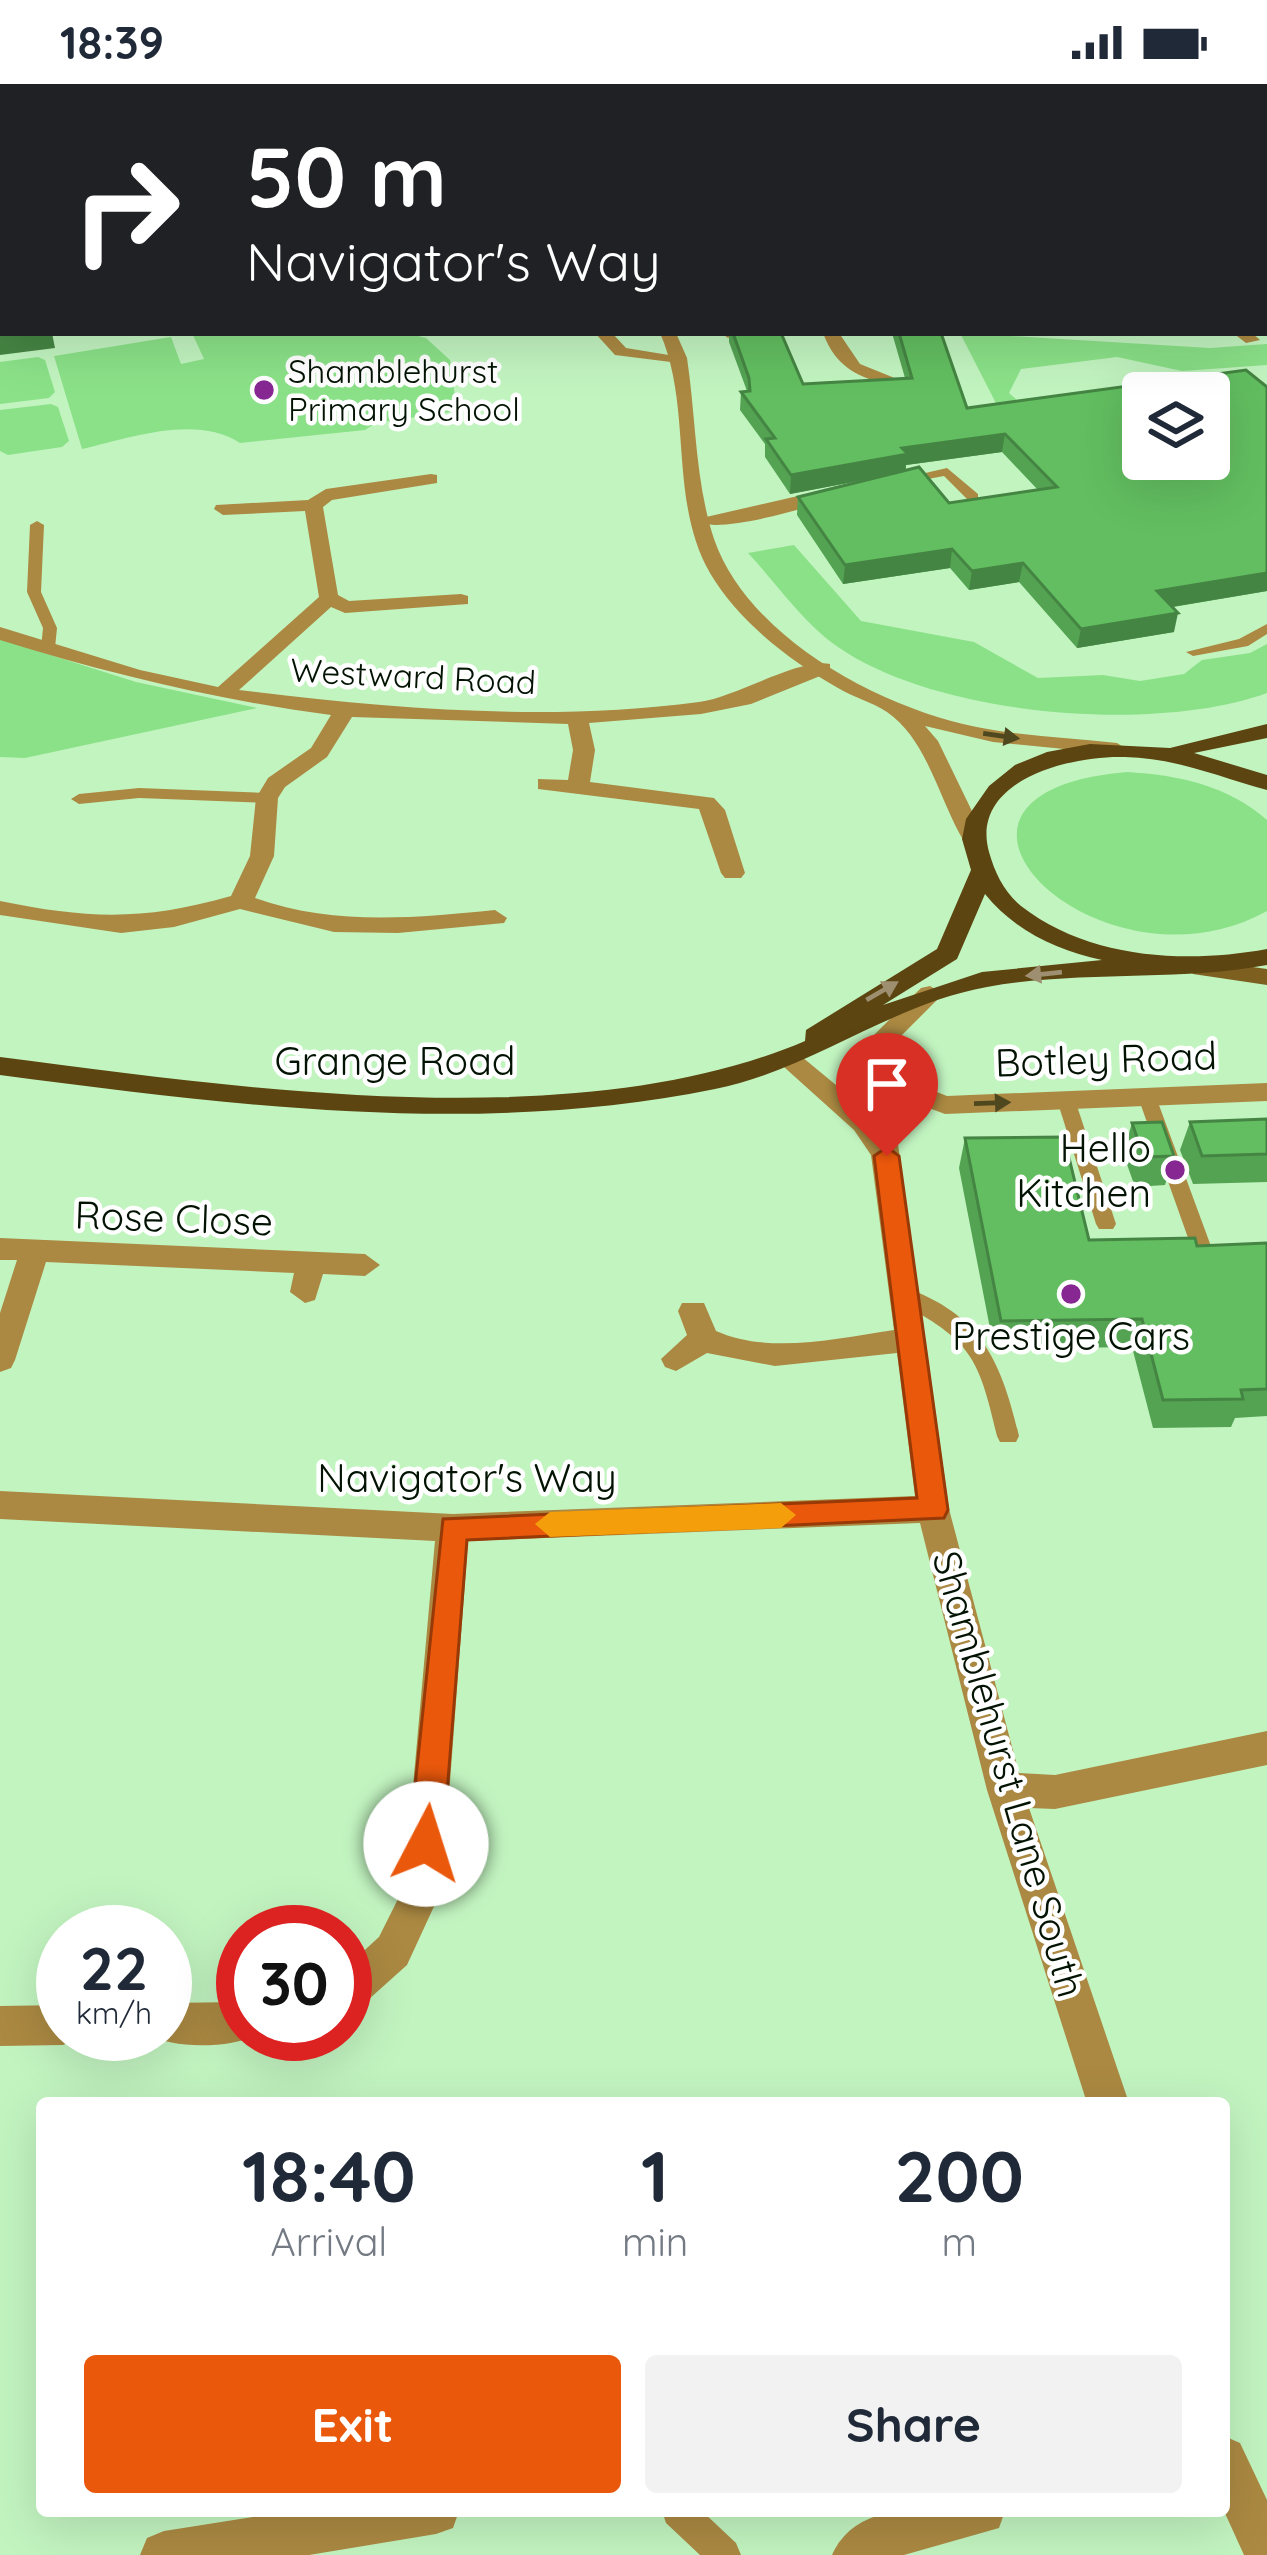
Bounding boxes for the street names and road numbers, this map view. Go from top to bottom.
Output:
street label: Westward Road [289,649,537,702]
street label: Botley Road [994,1030,1218,1087]
street label: Grange Road [275,1036,515,1085]
street label: Rose Close [74,1190,274,1245]
street label: Navigator's Way [317,1453,617,1502]
street label: Shamblehurst Lane South [922,1545,1097,2003]

